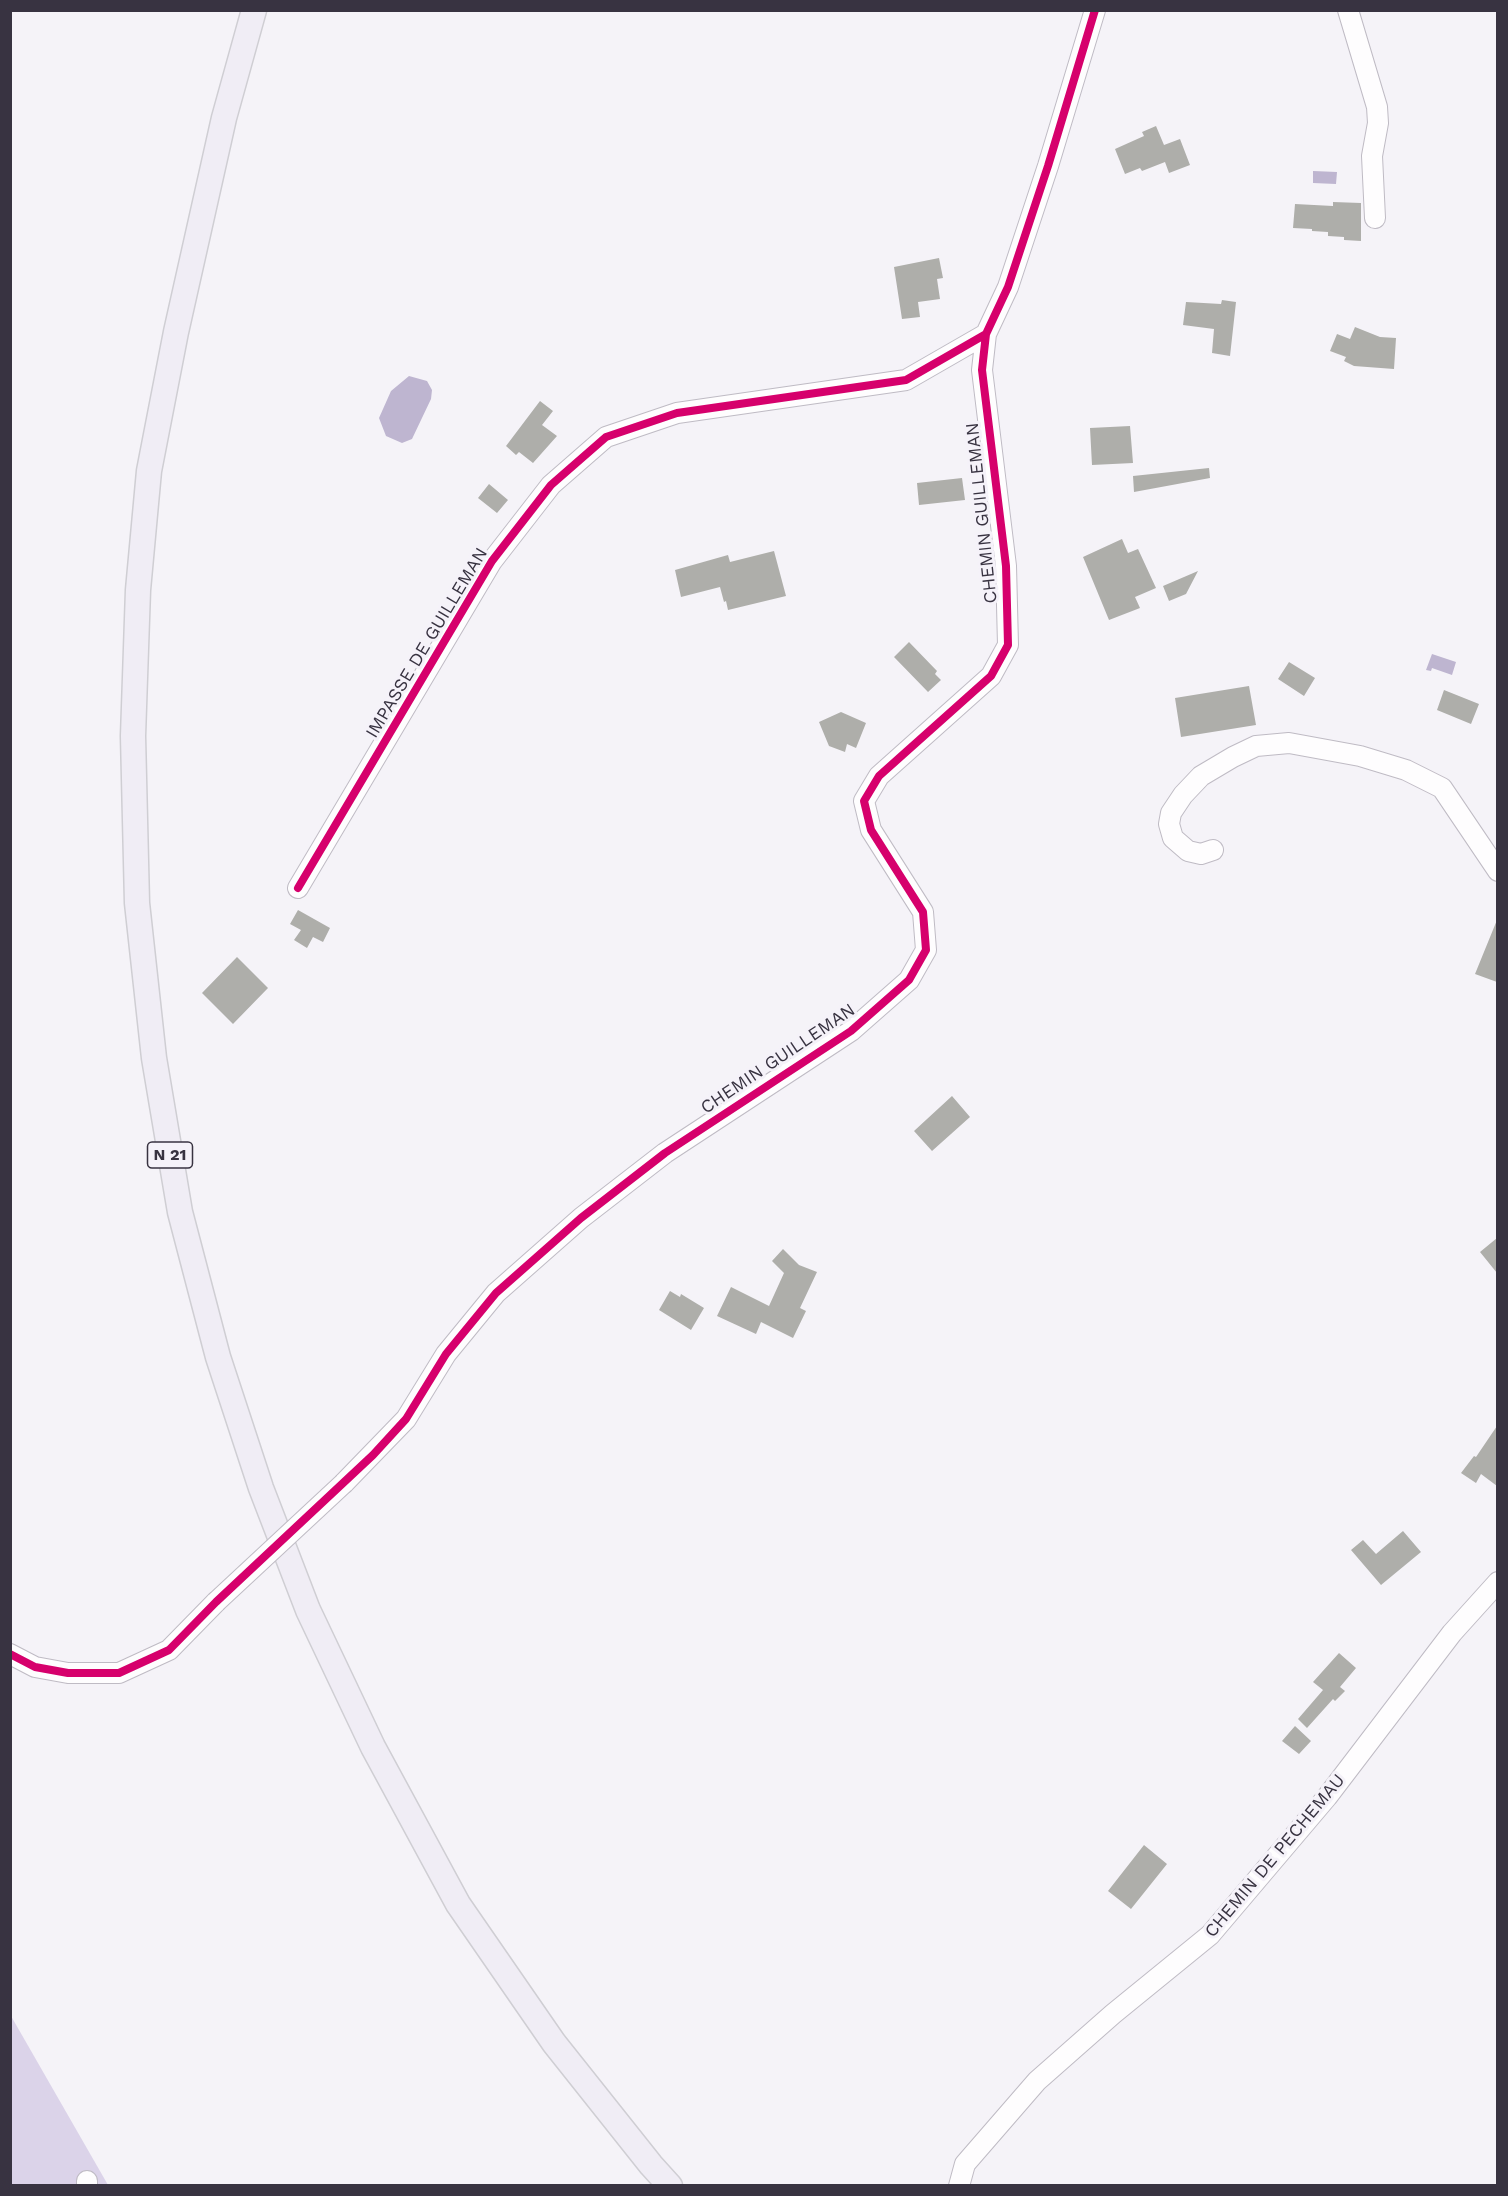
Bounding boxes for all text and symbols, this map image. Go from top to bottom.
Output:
street label: CHEMIN GUILLEMAN [962,422,1002,604]
street label: IMPASSE DE GUILLEMAN [361,544,493,742]
street label: CHEMIN GUILLEMAN [697,999,859,1119]
road number: N 21 [148,1142,192,1168]
street label: CHEMIN DE PECHEMAU [1200,1770,1350,1942]

